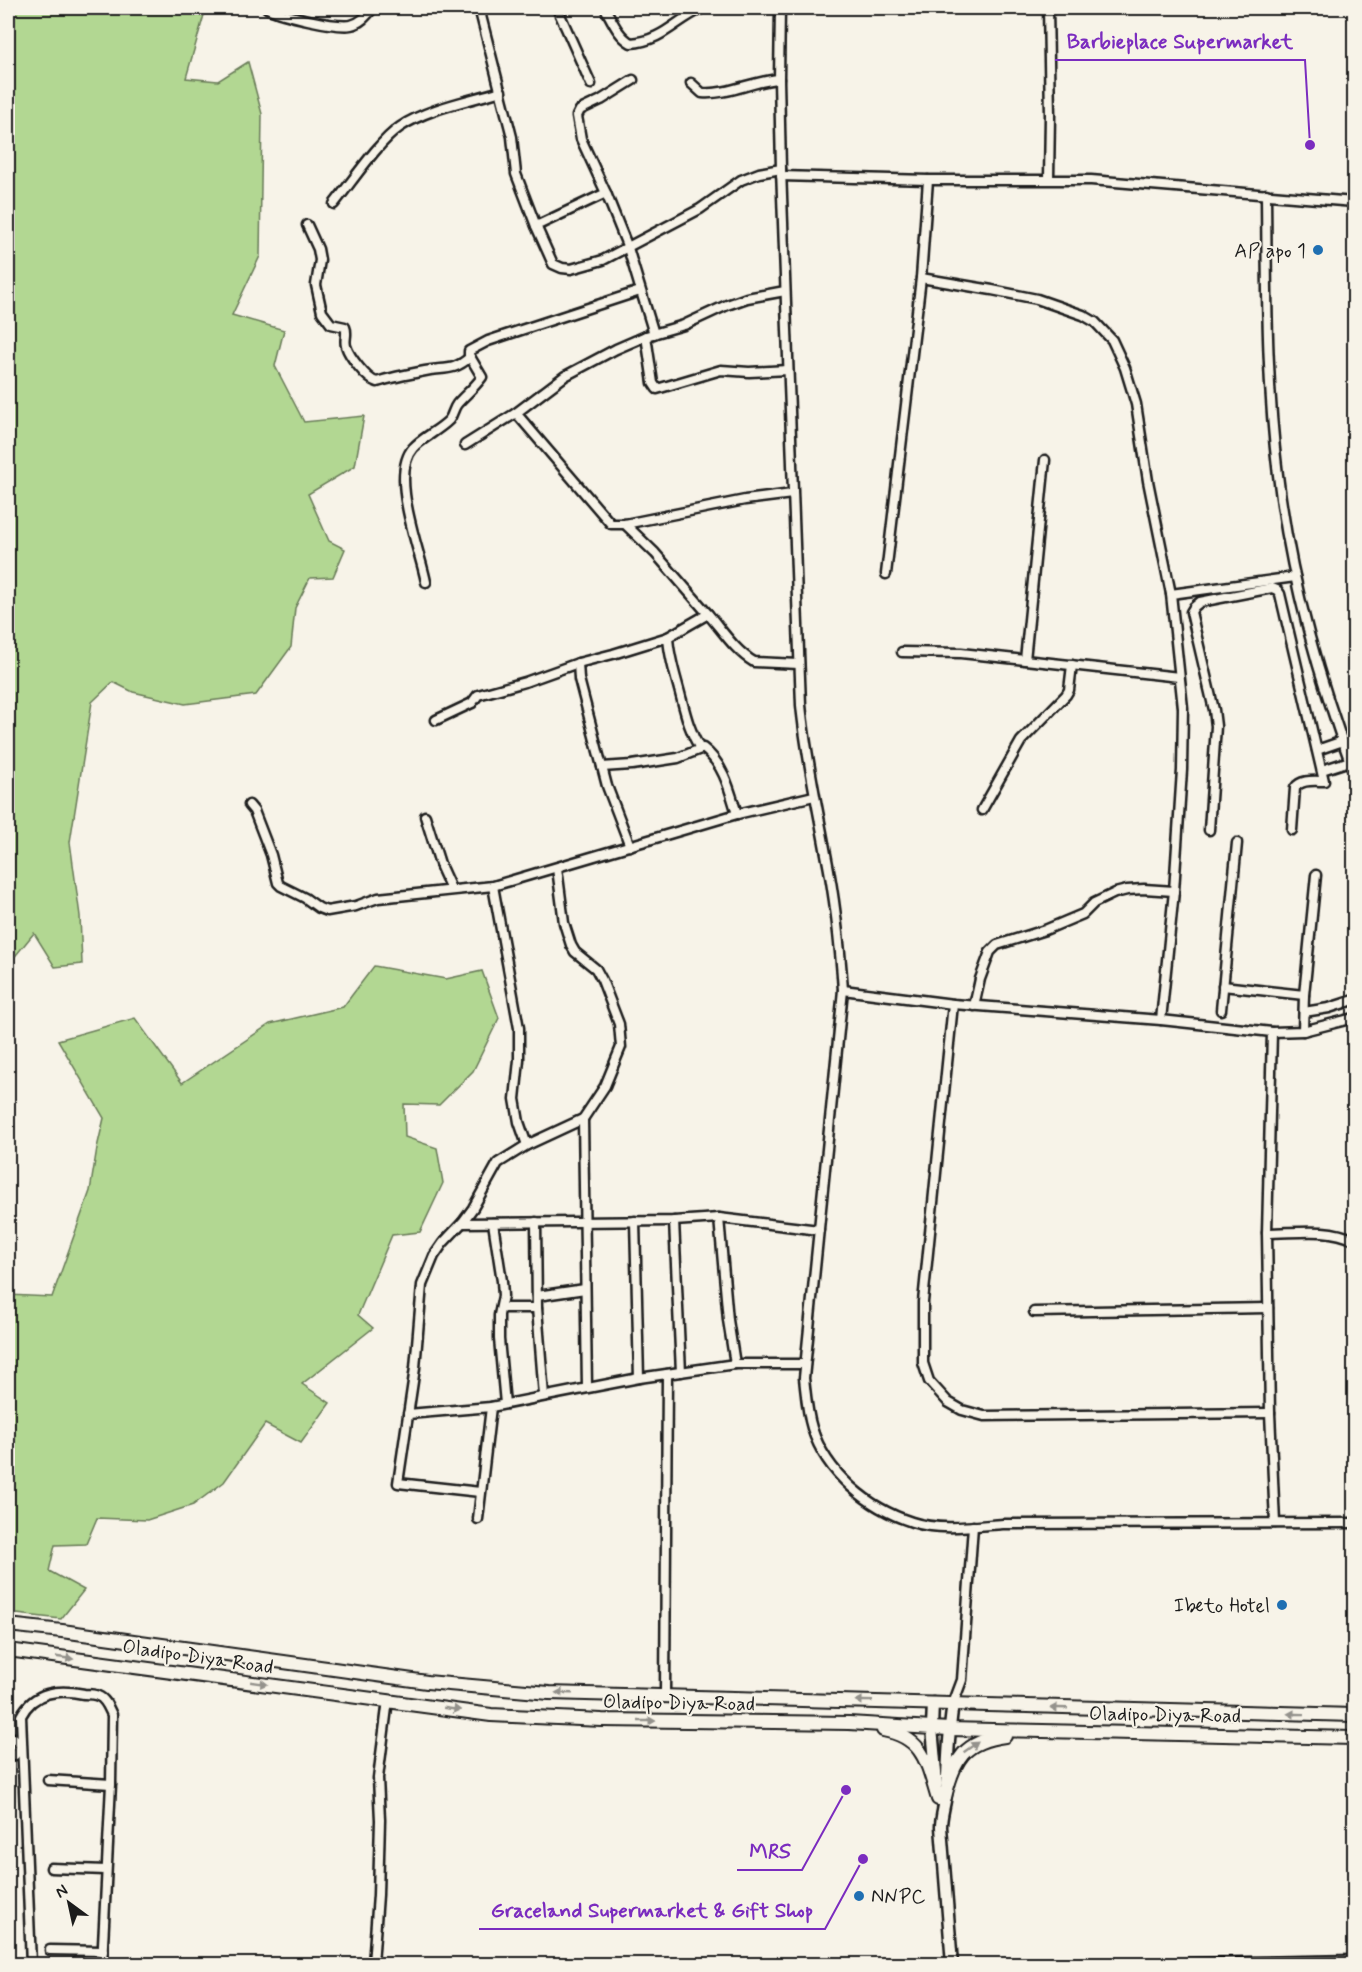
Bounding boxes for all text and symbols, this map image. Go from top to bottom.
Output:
callout: Barbieplace Supermarket [1055,21,1305,60]
text: Barbieplace Supermarket [1067,28,1294,56]
place label: AP apo 1 [1234,238,1306,265]
marker: AP apo 1 [1311,243,1325,257]
place label: Ibeto Hotel [1174,1593,1270,1620]
marker: Ibeto Hotel [1275,1598,1289,1612]
street label: Oladipo Diya Road [121,1634,275,1681]
one-way arrow [56,1653,75,1663]
one-way arrow [249,1679,268,1688]
one-way arrow [555,1689,574,1698]
street label: Oladipo Diya Road [603,1689,755,1718]
one-way arrow [855,1697,874,1706]
street label: Oladipo Diya Road [1089,1701,1241,1730]
one-way arrow [1050,1703,1069,1712]
one-way arrow [443,1705,462,1714]
one-way arrow [1287,1710,1306,1719]
one-way arrow [637,1716,656,1726]
one-way arrow [963,1741,979,1753]
callout: MRS [737,1831,802,1870]
text: MRS [749,1838,791,1866]
north arrow [39,1873,99,1933]
text: N [51,1880,72,1903]
place label: NNPC [871,1884,925,1911]
marker: NNPC [852,1889,866,1903]
callout: Graceland Supermarket & Gift Shop [479,1890,825,1929]
text: Graceland Supermarket & Gift Shop [491,1897,813,1925]

